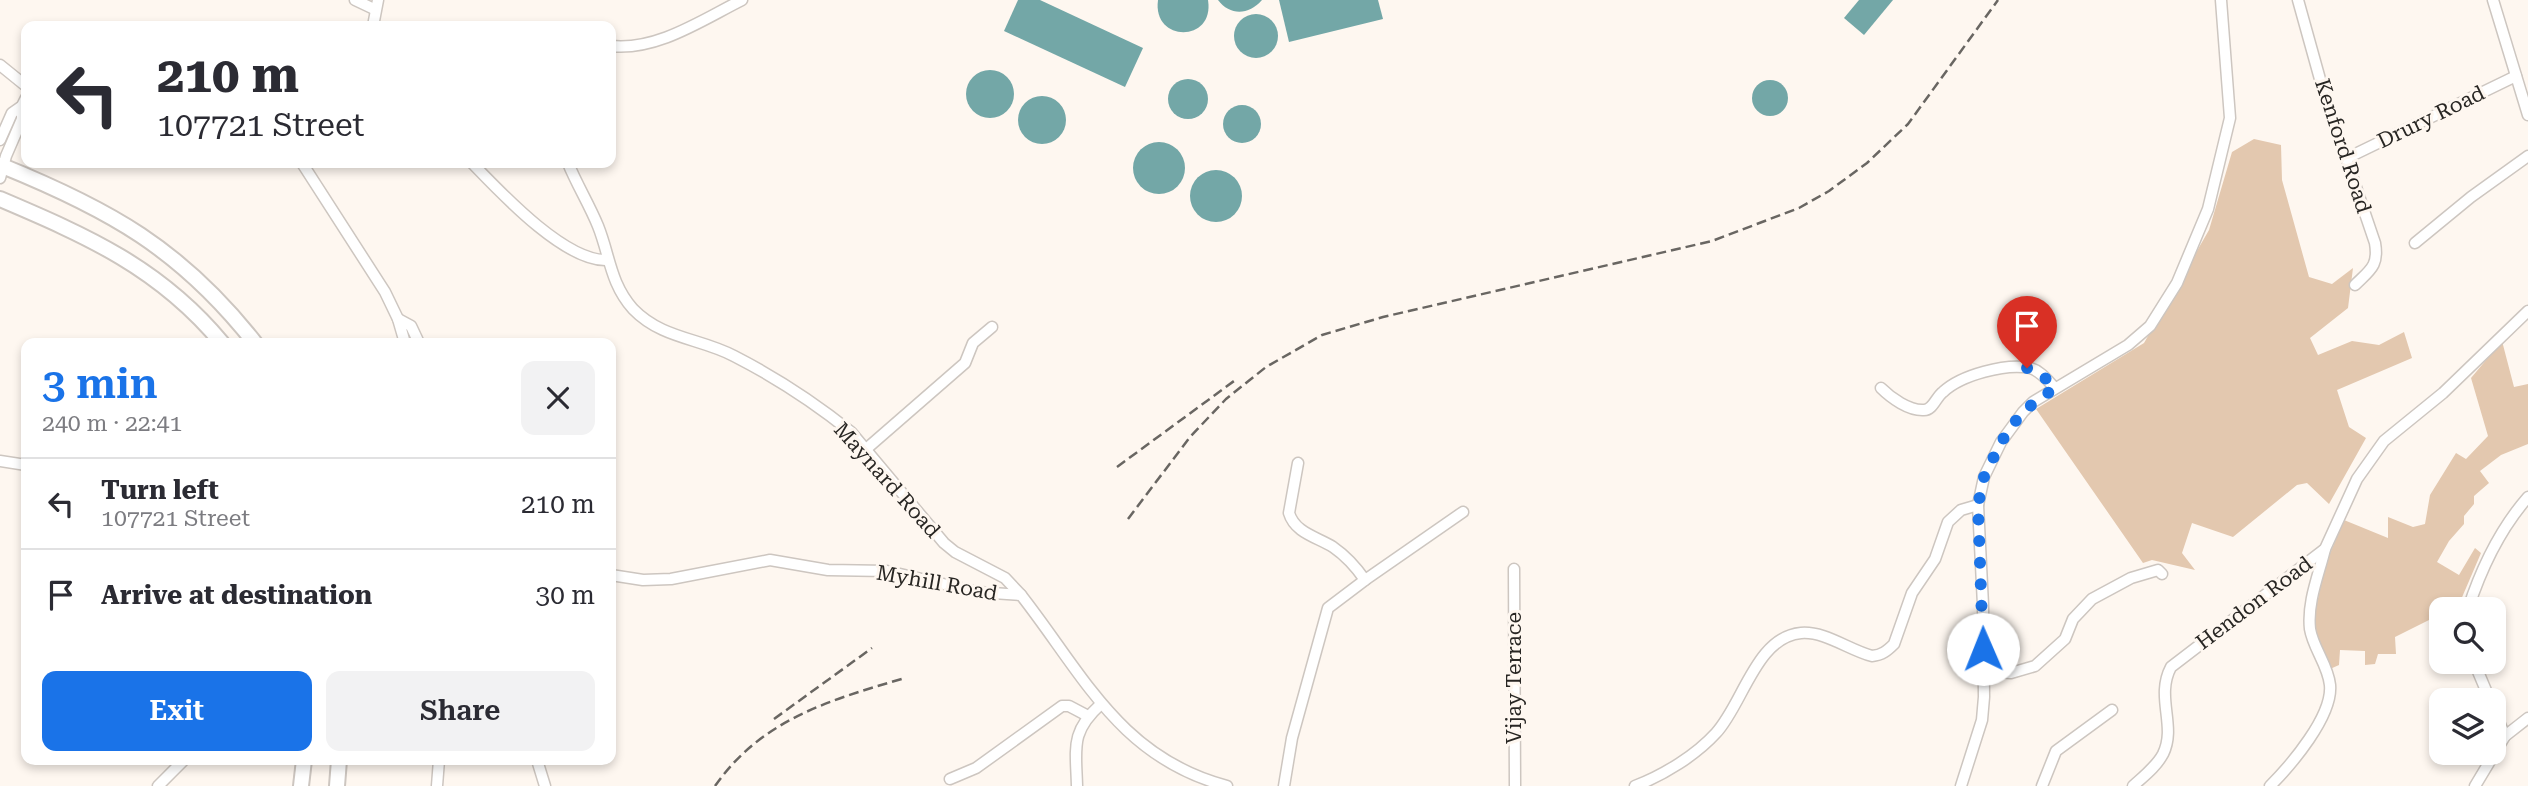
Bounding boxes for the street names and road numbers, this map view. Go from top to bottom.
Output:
street label: Kenford Road [2310,76,2376,217]
street label: Drury Road [2373,80,2489,153]
street label: Maynard Road [829,417,945,543]
street label: Hendon Road [2191,551,2317,654]
street label: Myhill Road [875,561,1000,606]
street label: Vijay Terrace [1502,612,1526,744]

